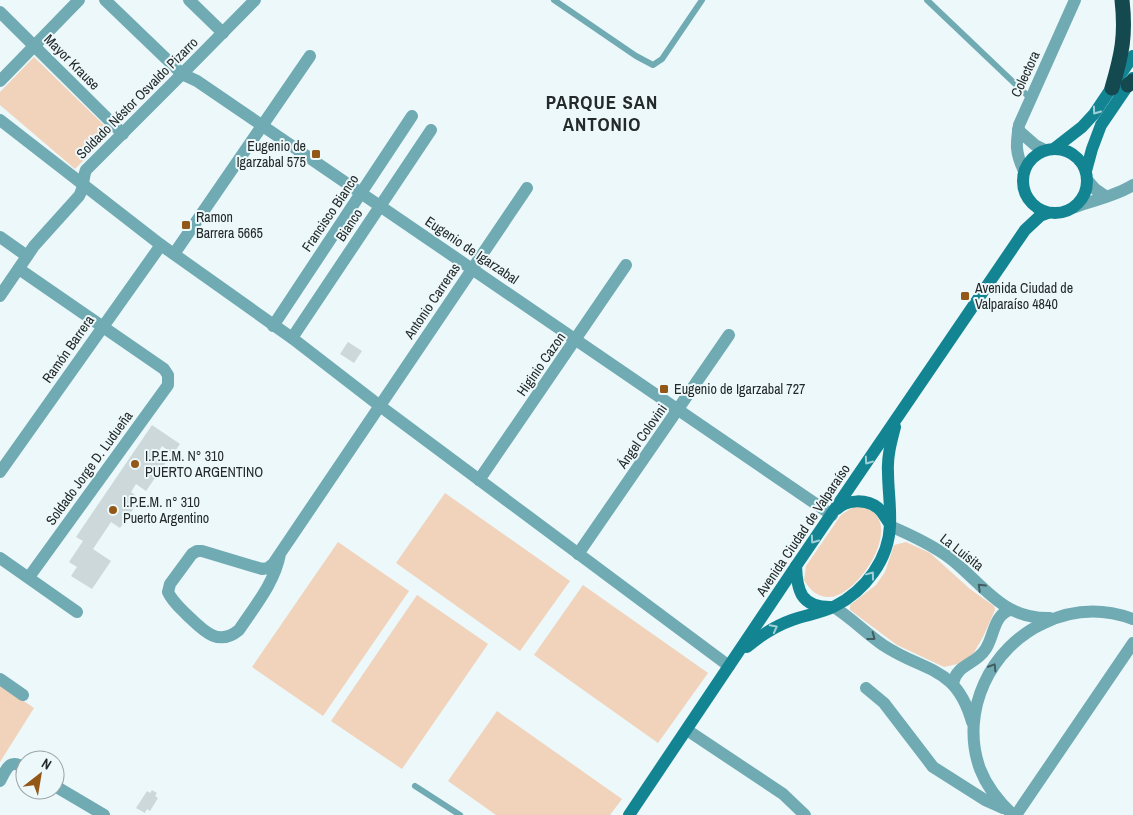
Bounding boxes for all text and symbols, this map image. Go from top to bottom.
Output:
street label: Mayor Krause [40,30,104,94]
street label: Soldado Néstor Osvaldo Pizarro [72,33,202,163]
street label: Colectora [1006,47,1044,100]
district label: PARQUE SAN ANTONIO [546,89,658,137]
one-way arrow [1093,105,1102,115]
place label: Eugenio de Igarzabal 575 [236,137,306,171]
marker: Eugenio de Igarzabal 575 [310,148,322,160]
street label: Francisco Bianco [298,171,362,255]
street label: Bianco [332,205,366,245]
place label: Ramon Barrera 5665 [196,208,263,242]
street label: Eugenio de Igarzabal [422,212,522,288]
marker: Ramon Barrera 5665 [180,219,192,231]
street label: Antonio Carreras [400,260,464,343]
place label: Avenida Ciudad de Valparaíso 4840 [974,279,1073,313]
marker: Avenida Ciudad de Valparaíso 4840 [959,290,971,302]
street label: Ramón Barrera [38,311,98,386]
street label: Higinio Cazon [513,329,569,399]
place label: Eugenio de Igarzabal 727 [674,380,806,398]
marker: Eugenio de Igarzabal 727 [658,383,670,395]
street label: Ángel Colovini [613,400,671,473]
street label: Soldado Jorge D. Ludueña [42,407,137,529]
place label: I.P.E.M. N° 310 PUERTO ARGENTINO [145,447,263,481]
one-way arrow [865,456,874,465]
marker: I.P.E.M. N° 310 PUERTO ARGENTINO [129,458,141,470]
street label: Avenida Ciudad de Valparaíso [752,461,854,600]
place label: I.P.E.M. n° 310 Puerto Argentino [123,493,209,527]
marker: I.P.E.M. n° 310 Puerto Argentino [107,504,119,516]
street label: La Luisita [937,529,988,575]
one-way arrow [811,534,820,544]
one-way arrow [865,571,874,581]
one-way arrow [977,584,986,593]
one-way arrow [769,624,778,634]
one-way arrow [866,631,876,640]
one-way arrow [986,663,996,672]
north arrow [15,750,65,800]
text: N [39,754,55,774]

